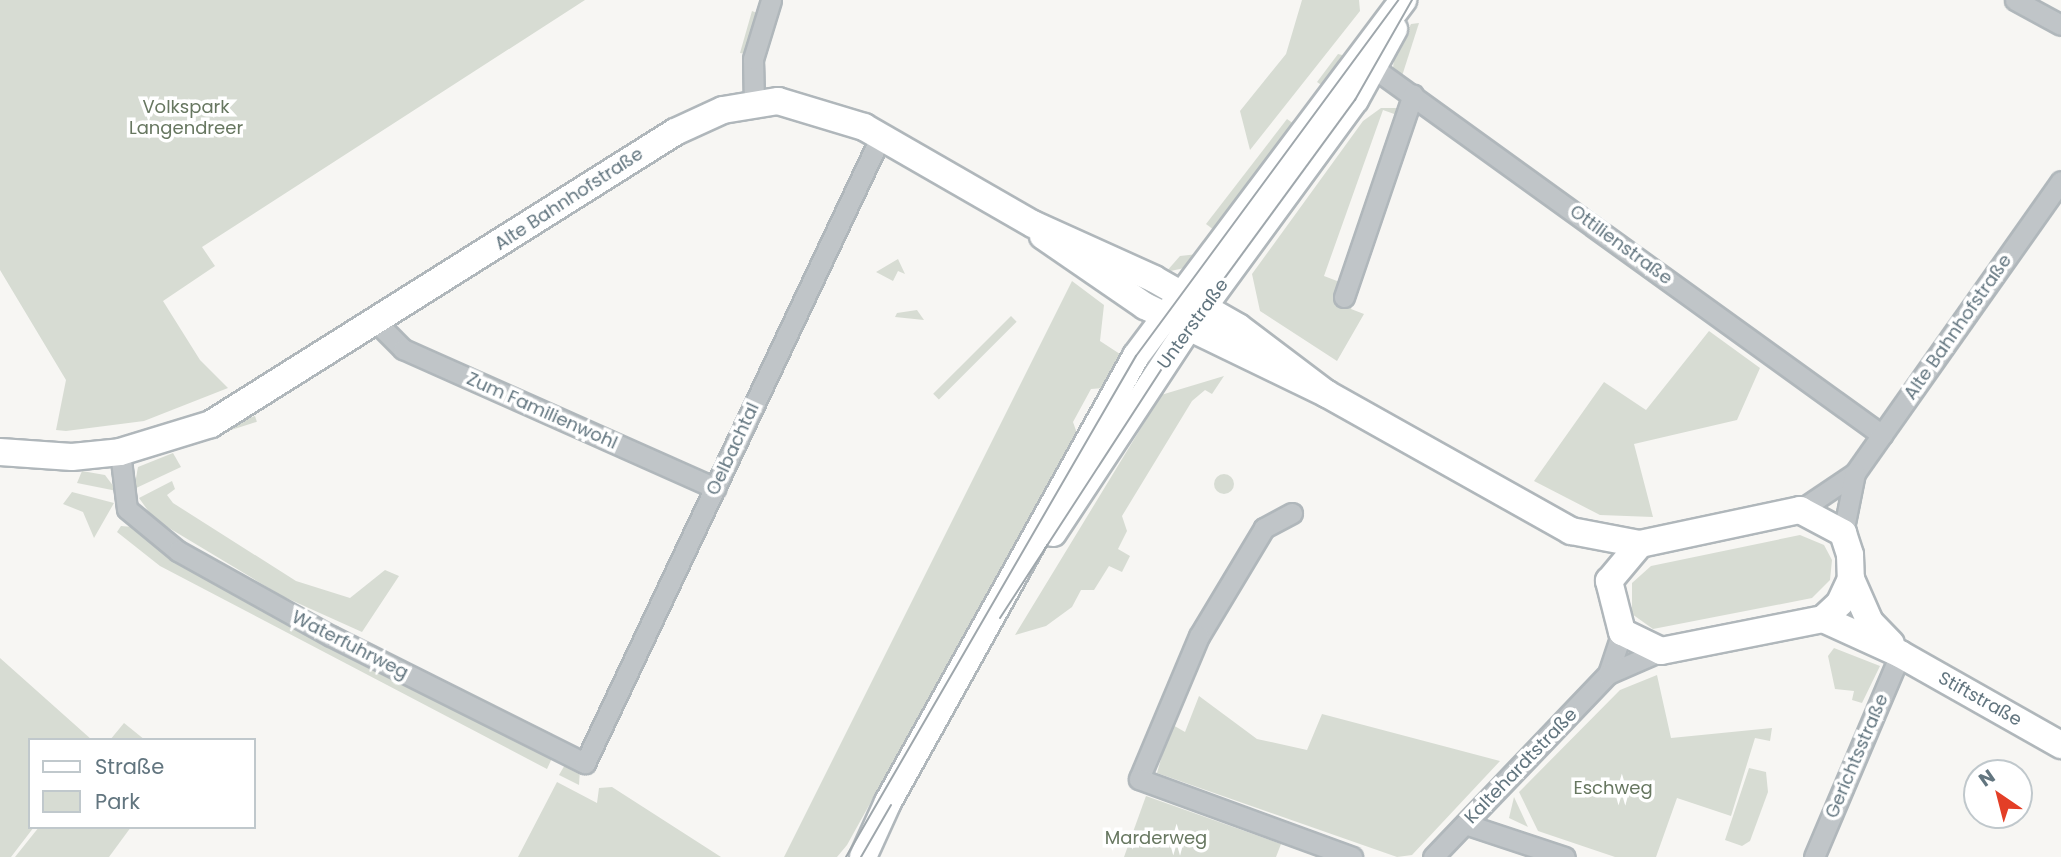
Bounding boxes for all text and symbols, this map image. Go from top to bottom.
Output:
park label: Volkspark Langendreer [129,97,243,140]
street label: Alte Bahnhofstraße [491,143,647,255]
street label: Ottilienstraße [1566,201,1676,289]
street label: Alte Bahnhofstraße [1900,250,2016,404]
street label: Unterstraße [1153,275,1233,373]
street label: Zum Familienwohl [463,368,621,454]
street label: Oelbachtal [702,399,764,499]
street label: Waterfuhrweg [288,606,412,684]
street label: Stiftstraße [1934,667,2026,731]
street label: Gerichtsstraße [1821,691,1893,821]
street label: Kaltehardtstraße [1460,704,1582,828]
legend [28,738,256,829]
text: Straße [95,752,164,781]
north arrow [1963,759,2033,829]
text: N [1973,763,2000,793]
park label: Eschweg [1573,777,1653,799]
text: Park [95,787,140,816]
park label: Marderweg [1105,827,1207,849]

